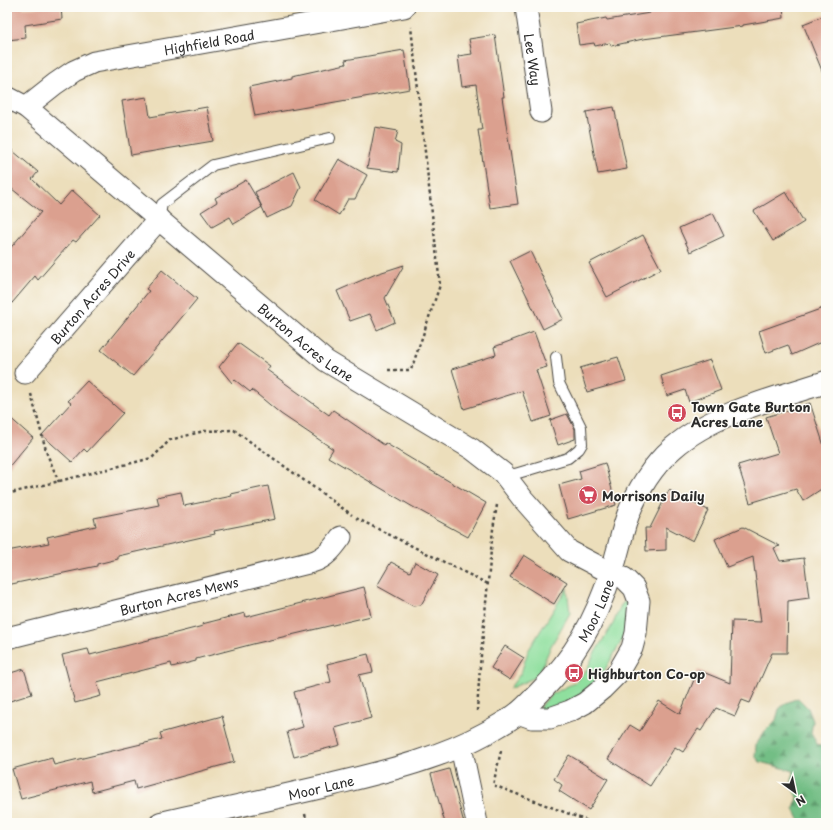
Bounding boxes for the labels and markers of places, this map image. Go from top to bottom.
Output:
place label: Town Gate Burton Acres Lane [691,397,810,431]
bus stop icon: Town Gate Burton Acres Lane [666,402,688,424]
supermarket icon: Morrisons Daily [577,484,599,506]
place label: Morrisons Daily [602,486,705,505]
bus stop icon: Highburton Co-op [563,662,585,684]
place label: Highburton Co-op [588,664,705,683]

